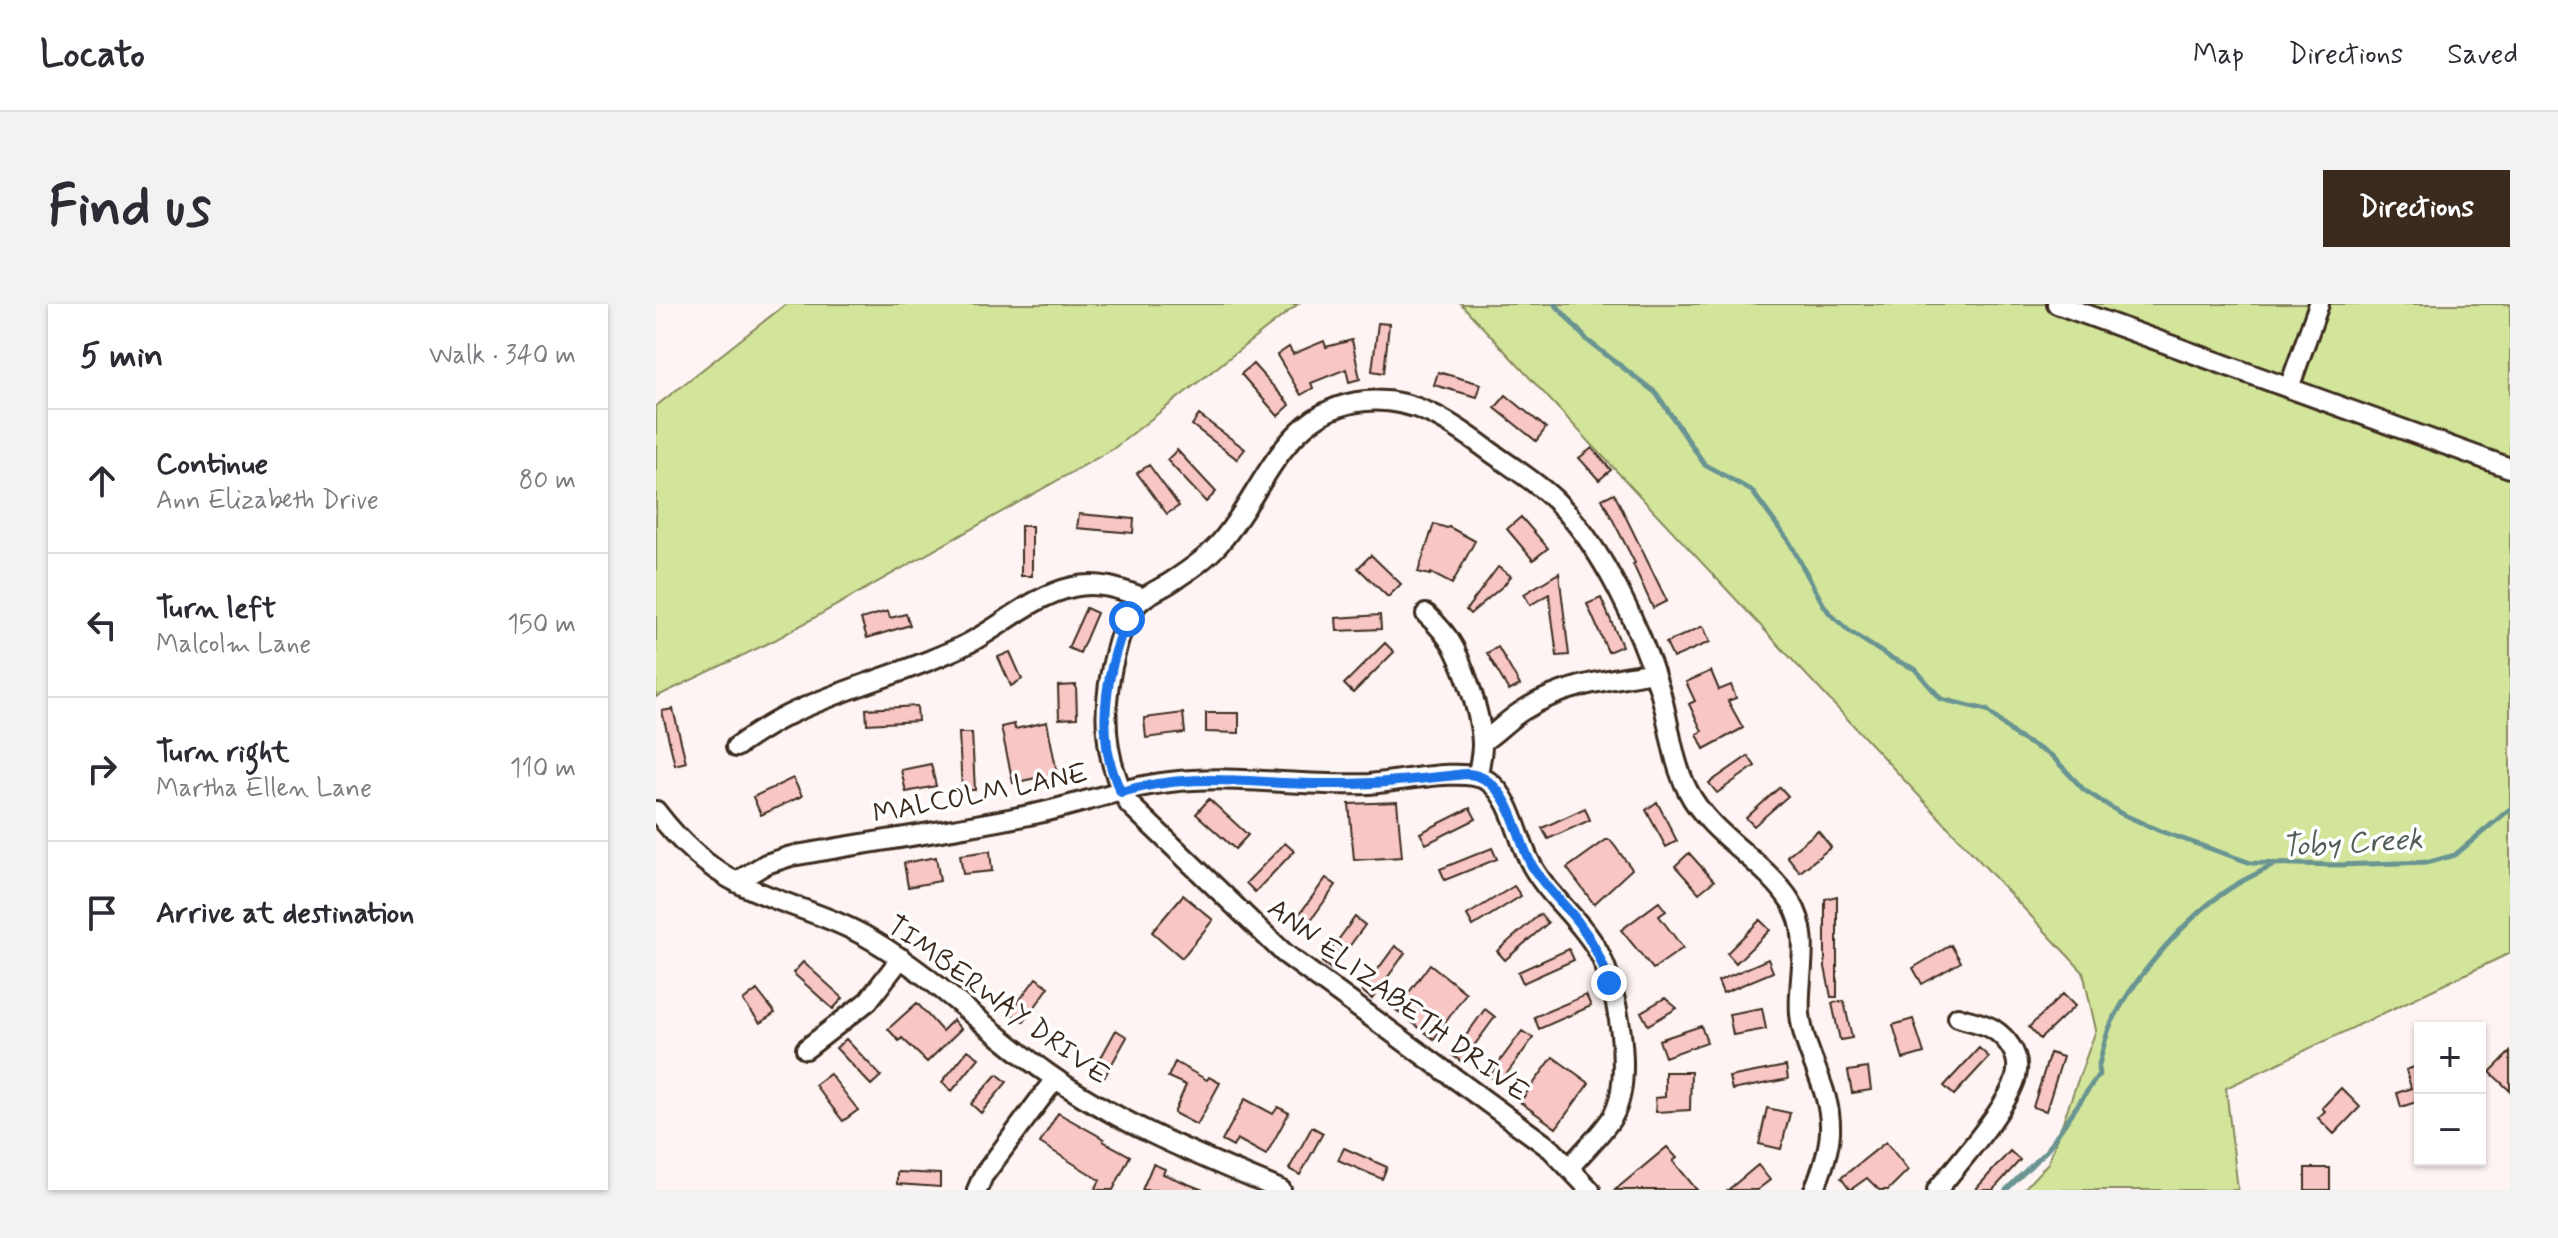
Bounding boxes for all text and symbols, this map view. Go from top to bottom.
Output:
text: Locato [40,31,145,80]
text: Map [2193,37,2244,74]
text: Directions [2288,37,2403,74]
text: Saved [2447,37,2518,74]
button: Directions [2323,170,2510,247]
text: Find us [48,172,211,245]
text: 5 min [80,334,163,379]
text: Walk · 340 m [429,339,576,373]
text: Continue [156,445,268,484]
icon: ahead [80,459,124,503]
text: 80 m [519,464,576,498]
text: Ann Elizabeth Drive [156,484,379,518]
text: Turn left [156,589,276,628]
route start [1109,601,1145,637]
icon: left [80,603,124,647]
text: 150 m [507,608,576,642]
text: Malcolm Lane [156,628,311,662]
text: Turn right [156,733,289,772]
icon: right [80,747,124,791]
text: 110 m [510,752,576,786]
street label: MALCOLM LANE [870,755,1091,833]
text: Martha Ellen Lane [156,772,372,806]
water label: Toby Creek [2281,820,2424,867]
street label: ANN ELIZABETH DRIVE [1259,890,1536,1112]
icon: arrive [80,891,124,935]
text: Arrive at destination [156,894,414,933]
street label: TIMBERWAY DRIVE [879,908,1116,1094]
route end [1591,965,1627,1001]
map controls [2414,1022,2486,1166]
button: + [2414,1022,2486,1094]
button: − [2414,1094,2486,1166]

